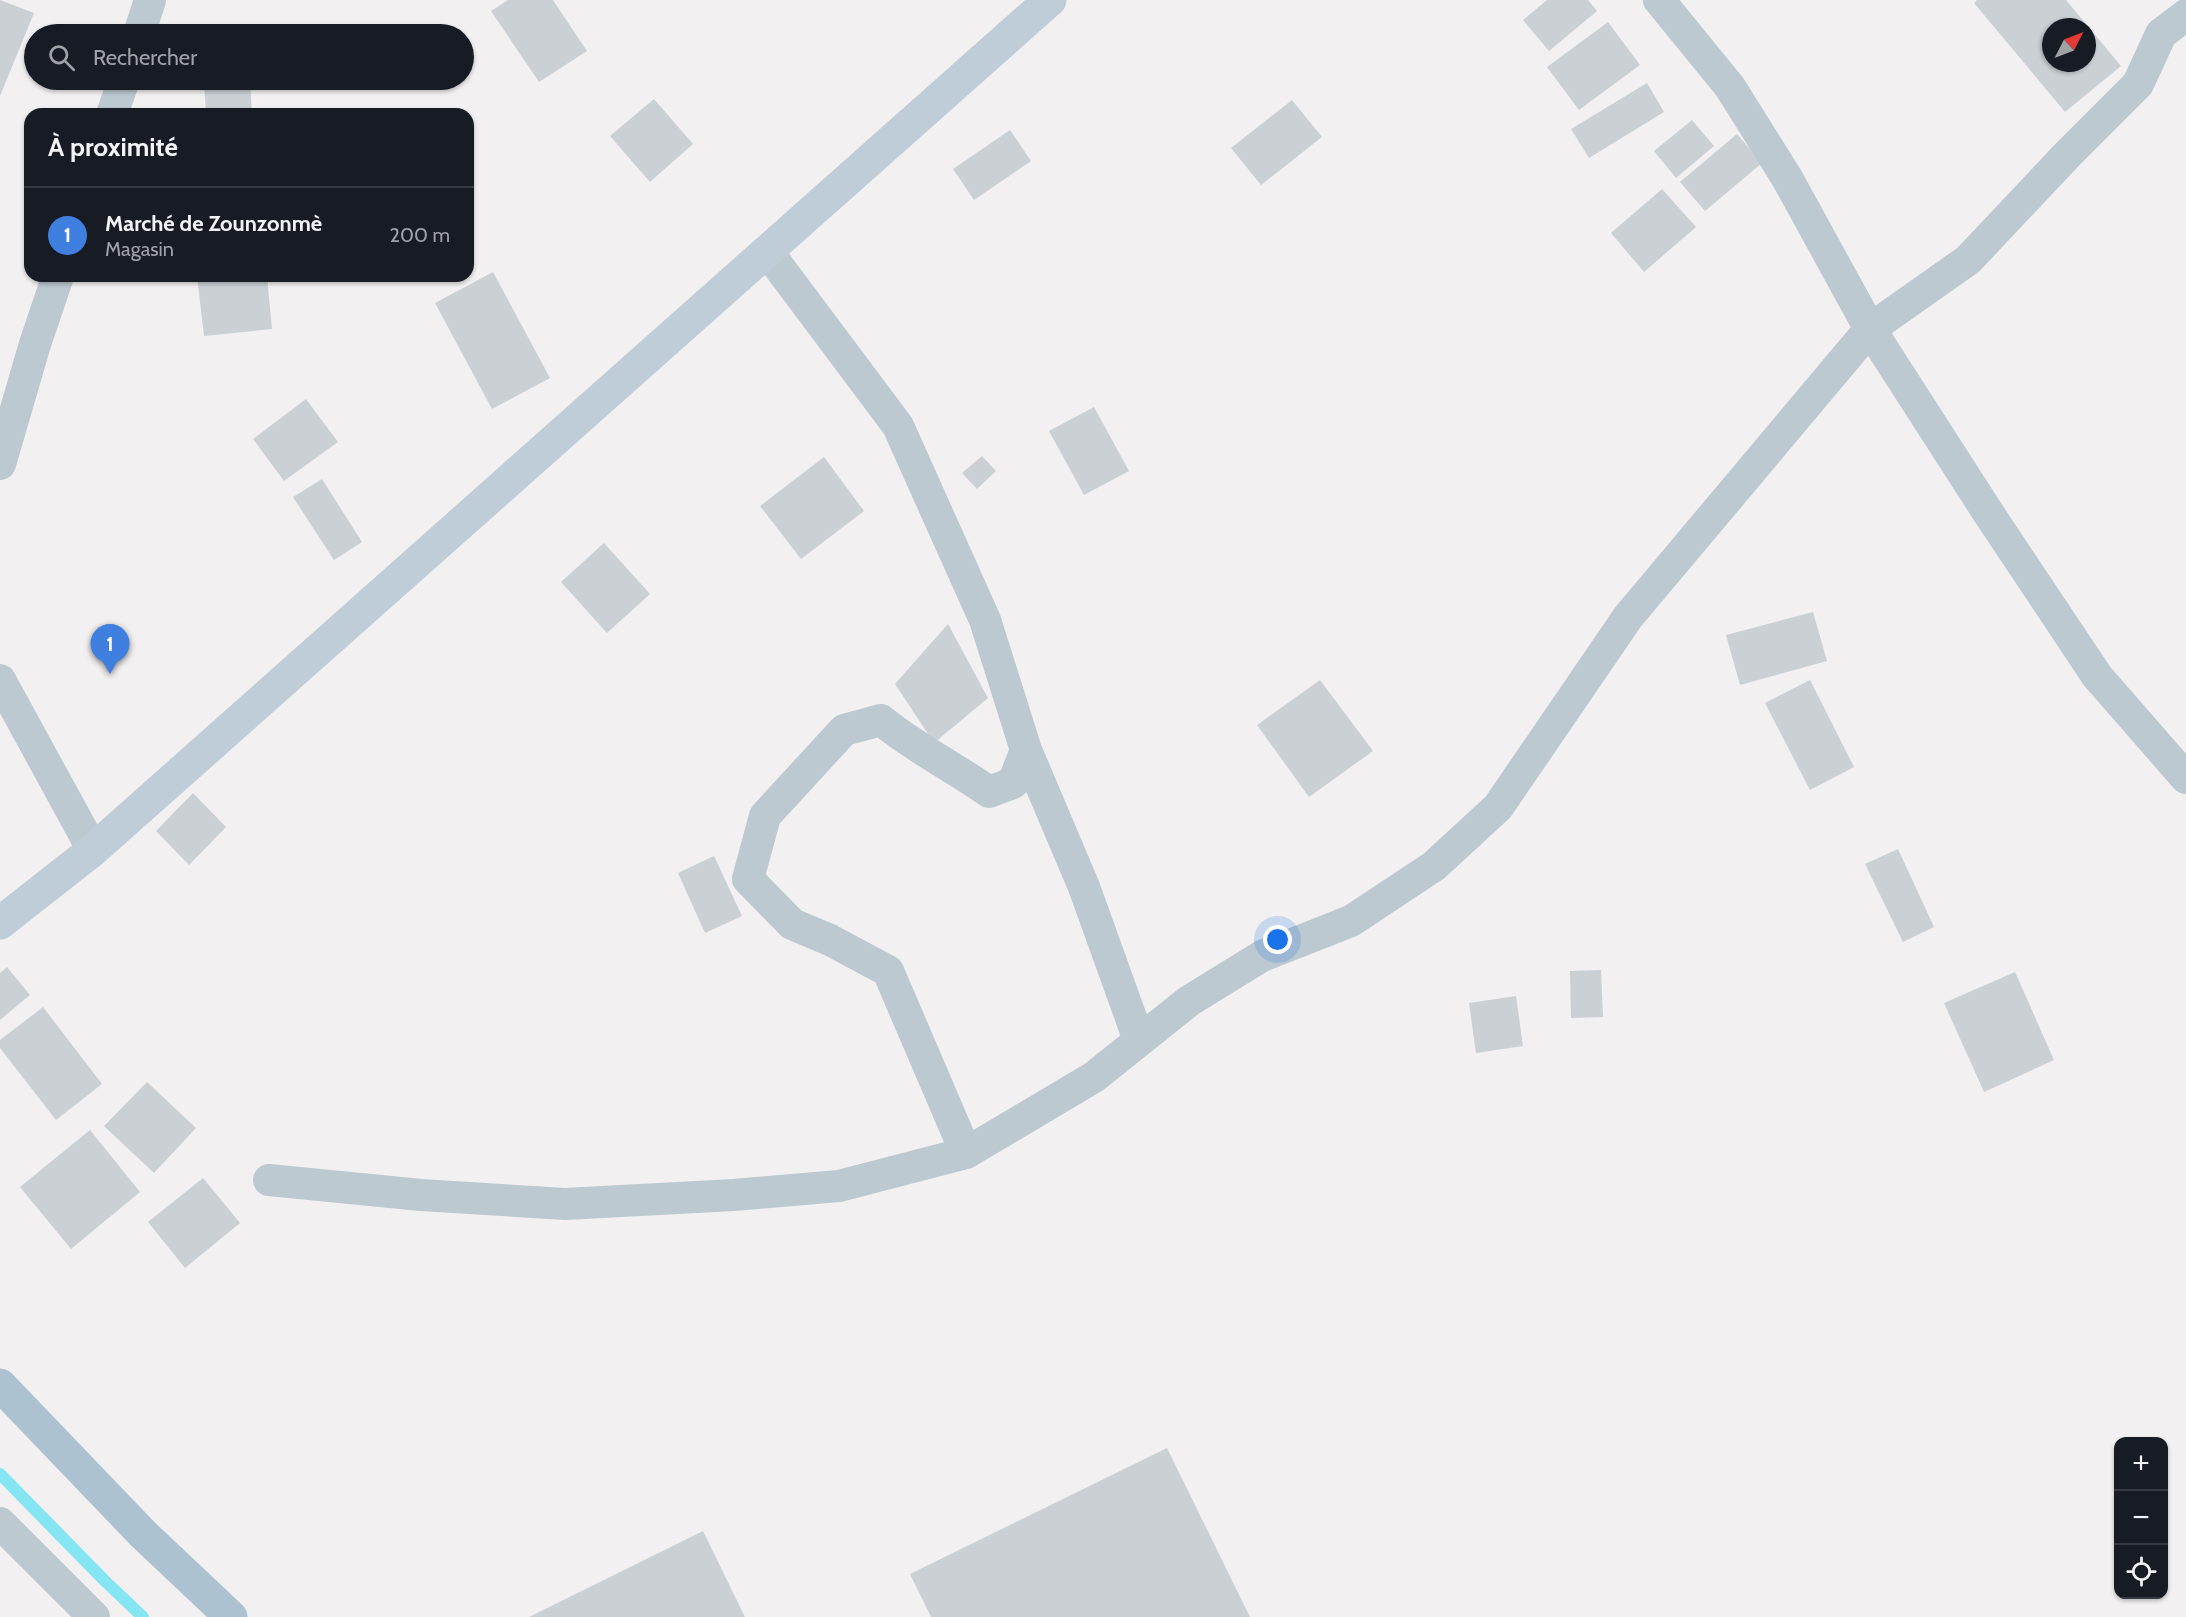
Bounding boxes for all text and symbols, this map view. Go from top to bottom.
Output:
north arrow [2042,18,2096,72]
search box [24,24,474,90]
icon: search [45,41,78,74]
text: Rechercher [93,44,197,71]
text: À proximité [48,131,178,163]
text: Marché de Zounzonmè [105,210,322,237]
text: 1 [64,223,71,247]
text: 200 m [390,223,450,247]
text: Magasin [105,237,174,261]
pin: 1 [90,624,130,674]
your location [1263,925,1292,954]
map controls [2114,1437,2168,1599]
button: + [2114,1437,2168,1491]
button: − [2114,1491,2168,1545]
button: locate [2114,1545,2168,1599]

